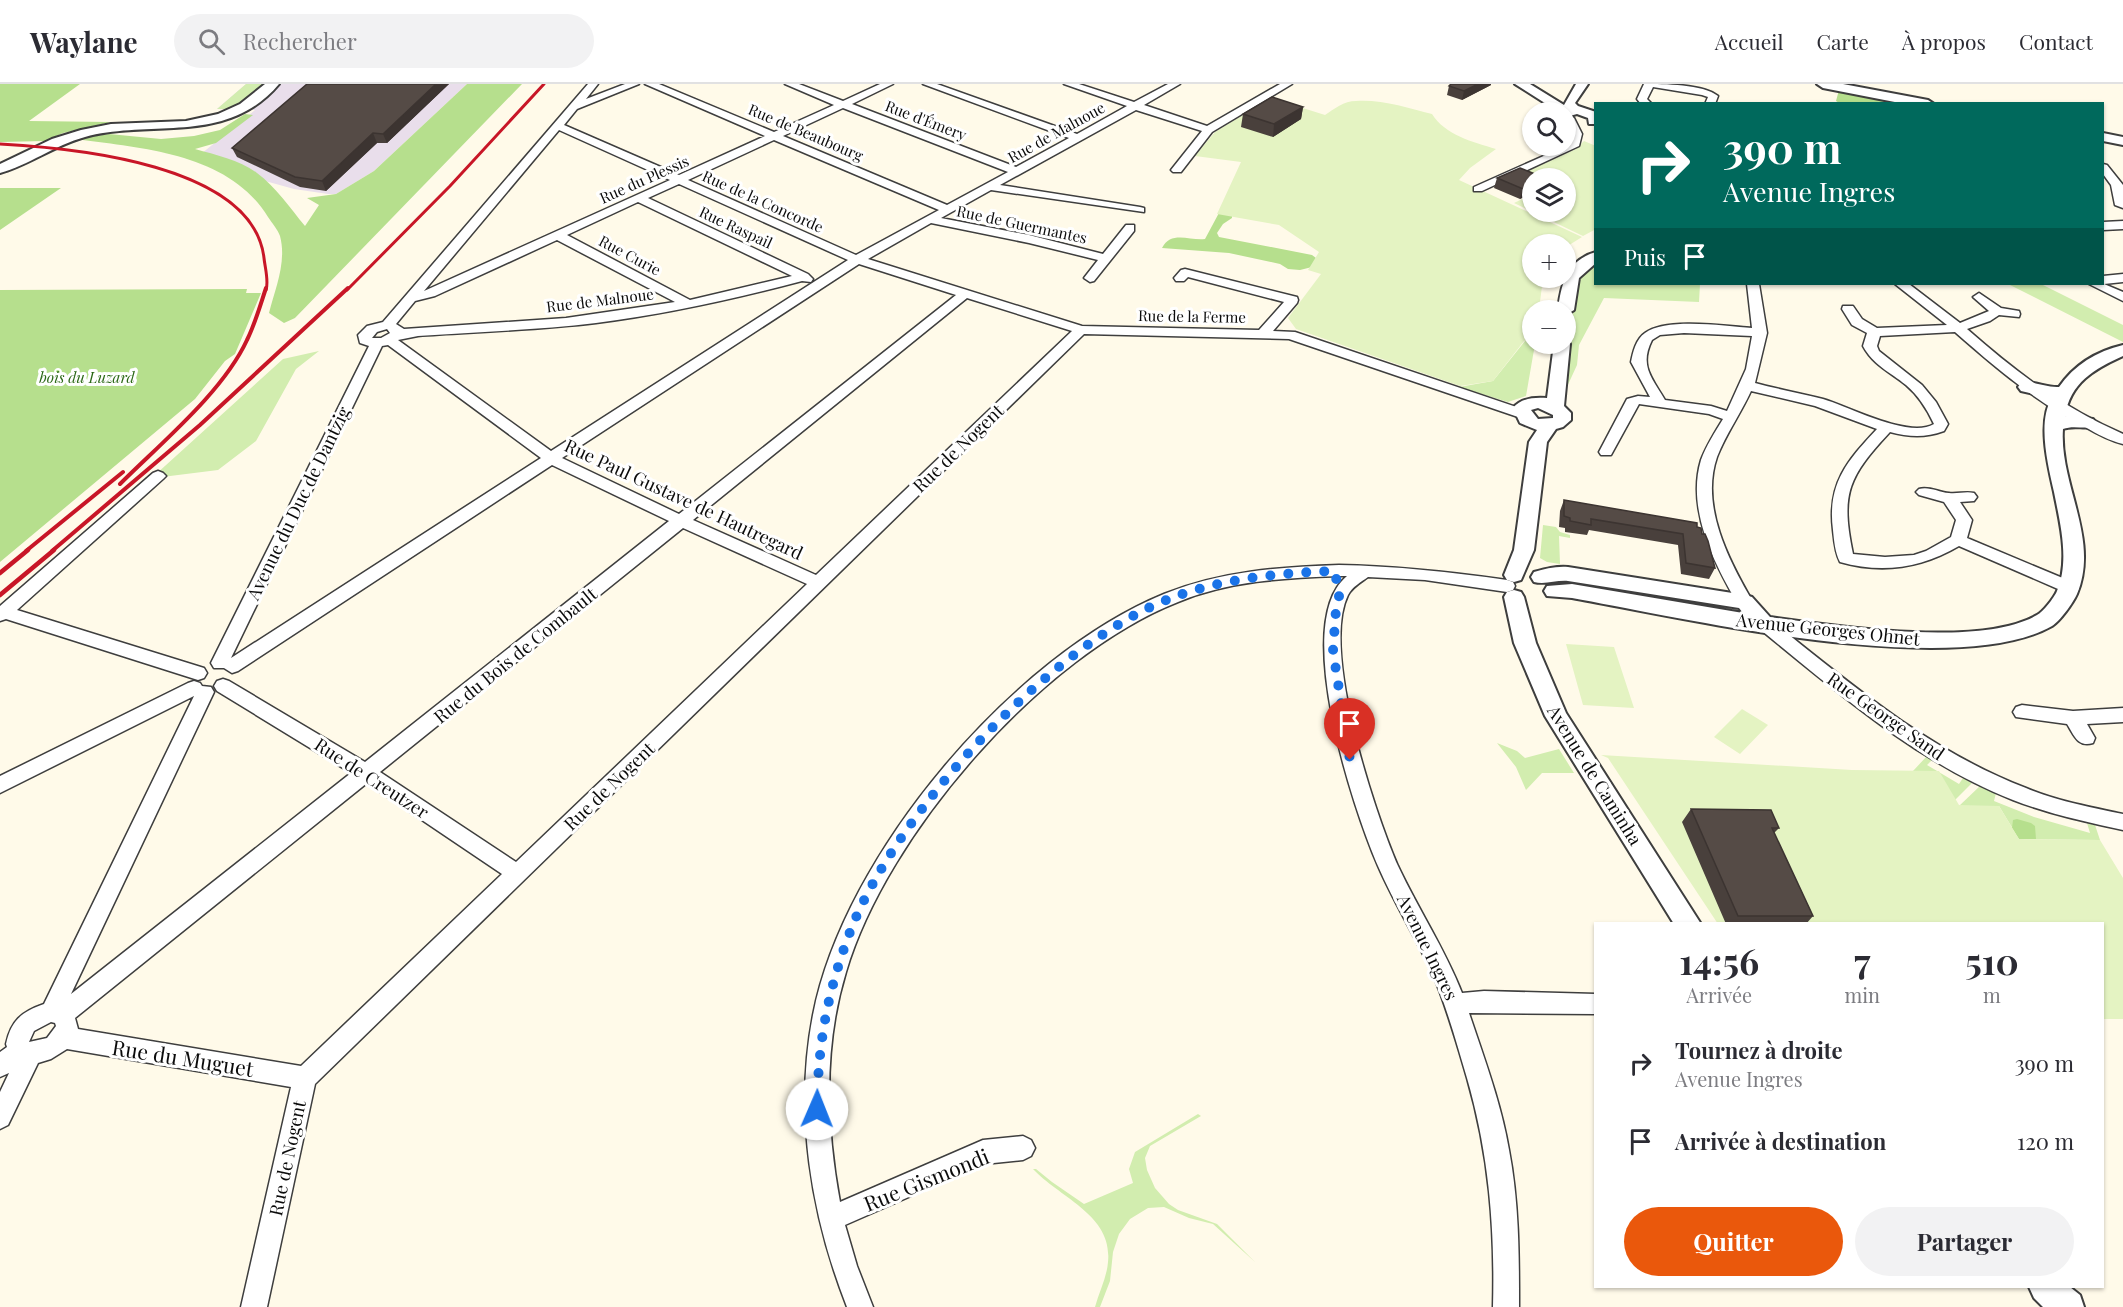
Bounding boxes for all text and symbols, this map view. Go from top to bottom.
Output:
search box [174,14,594,68]
text: Waylane [30,23,138,60]
icon: search [195,25,228,58]
text: Rechercher [243,26,357,56]
text: Accueil [1715,27,1783,55]
text: Carte [1816,27,1869,55]
text: À propos [1902,27,1986,55]
text: Contact [2019,27,2093,55]
street label: Rue d'Émery [882,95,970,145]
street label: Rue de Malnoue [1004,97,1108,167]
street label: Rue de Beaubourg [746,99,867,165]
map controls [1522,102,1576,354]
button: search [1522,102,1576,156]
text: 390 m [1723,119,1842,175]
icon: right [1624,126,1702,204]
street label: Rue du Plessis [596,150,692,208]
street label: Rue de la Concorde [699,165,827,237]
button: layers [1522,168,1576,222]
text: Avenue Ingres [1723,173,1895,209]
street label: Rue de Guermantes [955,200,1089,248]
street label: Rue Raspail [696,201,776,253]
street label: Rue Curie [596,230,664,280]
button: + [1522,234,1576,288]
icon: arrive [1678,240,1711,273]
text: Puis [1624,242,1666,272]
street label: Rue de Malnoue [545,283,655,317]
button: − [1522,300,1576,354]
street label: Rue de la Ferme [1138,305,1246,327]
park label: bois du Luzard [38,367,136,387]
street label: Rue de Nogent [907,398,1009,497]
street label: Avenue du Duc de Dantzig [240,402,356,605]
street label: Rue Paul Gustave de Hautregard [561,433,808,565]
street label: Rue du Bois de Combault [428,581,602,728]
street label: Avenue Georges Ohnet [1734,607,1922,651]
street label: Rue George Sand [1823,667,1950,766]
pin [1324,698,1375,760]
street label: Avenue de Caminha [1542,700,1648,850]
icon: arrive [1333,707,1366,740]
street label: Rue de Creutzer [310,732,434,824]
street label: Rue de Nogent [558,736,660,835]
street label: Avenue Ingres [1392,889,1464,1004]
text: 14:56 [1679,936,1759,984]
text: 7 [1854,936,1870,984]
text: 510 [1965,936,2019,984]
text: Arrivée [1686,981,1752,1008]
text: min [1844,981,1880,1008]
text: m [1983,981,2001,1008]
street label: Rue du Muguet [110,1032,256,1082]
text: Tournez à droite [1675,1035,1843,1065]
icon: right [1624,1047,1657,1080]
text: 390 m [2015,1048,2074,1078]
text: Avenue Ingres [1675,1065,1803,1092]
position arrow [785,1077,849,1141]
street label: Rue de Nogent [263,1097,311,1218]
icon: arrive [1624,1125,1657,1158]
text: Arrivée à destination [1675,1126,1886,1156]
text: 120 m [2017,1126,2074,1156]
street label: Rue Gismondi [859,1141,993,1217]
button: Quitter [1624,1207,1843,1276]
button: Partager [1855,1207,2074,1276]

